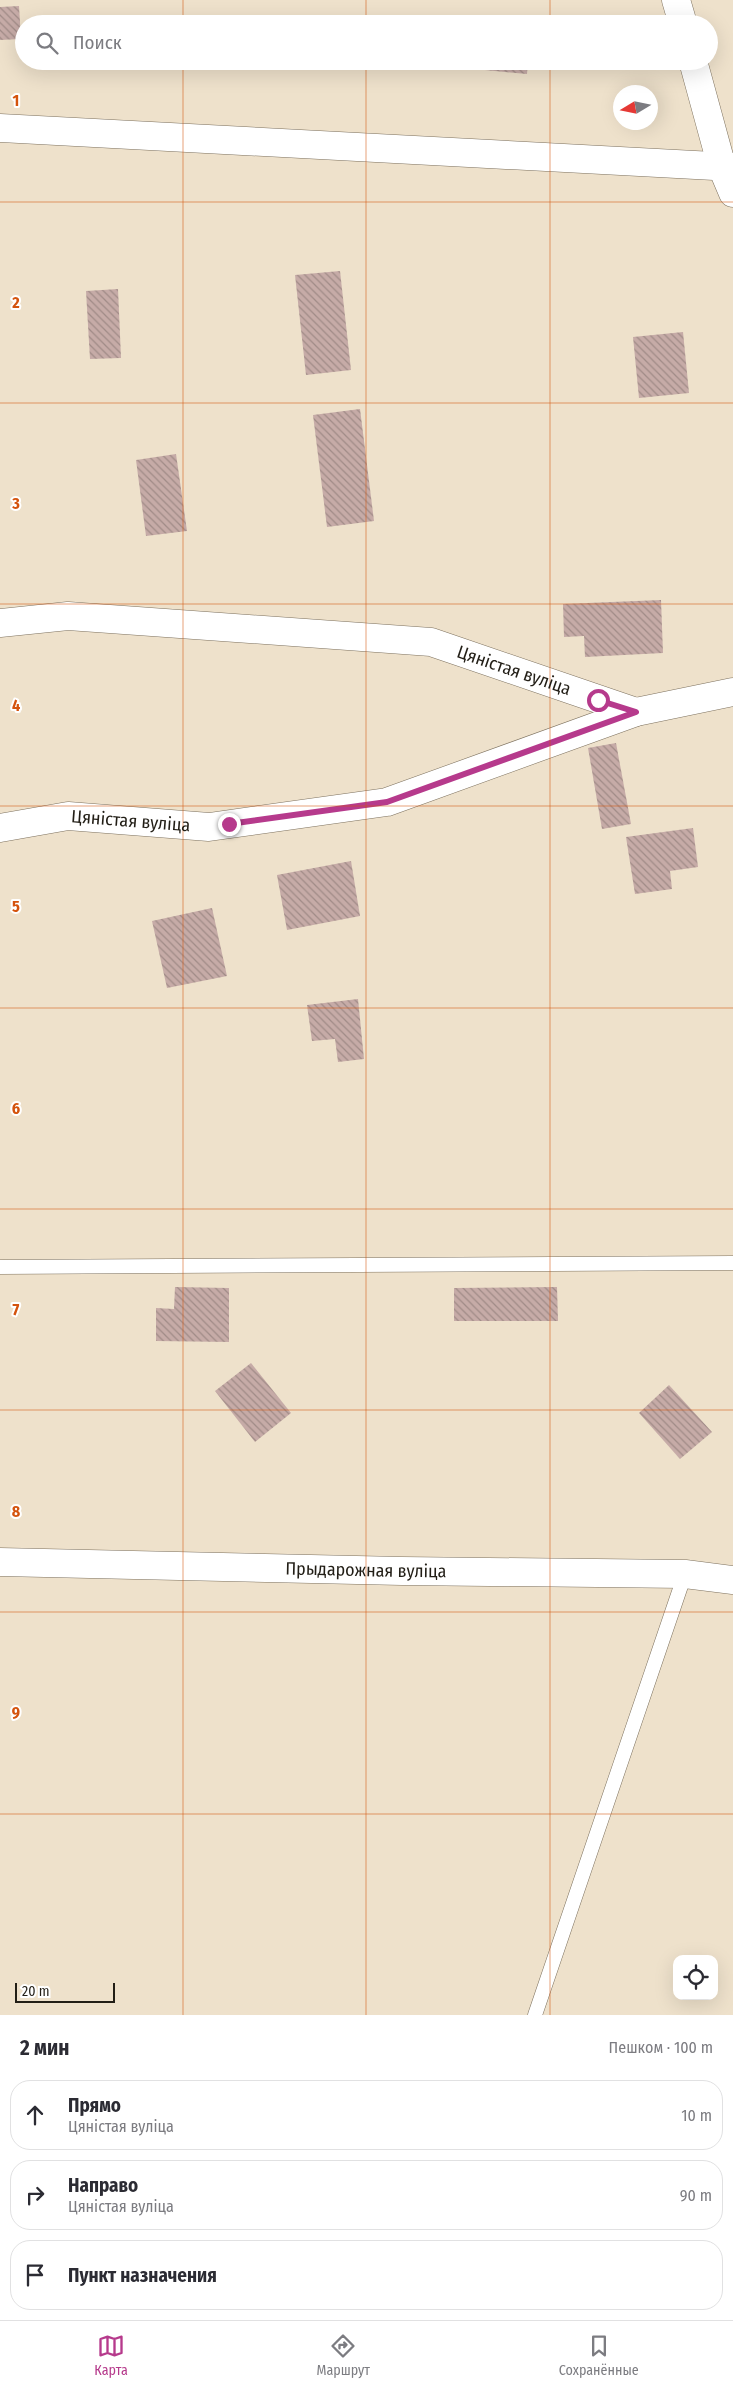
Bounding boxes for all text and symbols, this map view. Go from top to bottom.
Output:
search box [15,15,718,70]
icon: search [33,29,61,57]
text: Поиск [73,31,122,54]
north arrow [613,85,658,130]
text: 1 [13,91,19,110]
text: 2 [11,293,20,312]
text: 3 [11,494,20,513]
street label: Цяністая вуліца [454,641,574,700]
route start [587,689,610,712]
text: 4 [12,696,20,715]
street label: Цяністая вуліца [70,805,191,837]
route end [218,813,241,836]
text: 5 [12,897,20,916]
text: 6 [12,1099,20,1118]
text: 7 [13,1300,20,1319]
text: 8 [12,1502,21,1521]
street label: Прыдарожная вуліца [285,1557,447,1582]
text: 9 [12,1703,20,1722]
map controls [673,1955,718,2000]
button: locate [673,1955,718,2000]
scale bar [15,1980,115,2003]
text: 20 m [22,1983,50,2000]
text: 2 мин [20,2035,69,2061]
text: Пешком · 100 m [609,2038,713,2057]
text: Прямо [68,2094,121,2117]
icon: ahead [21,2101,49,2129]
text: 10 m [681,2106,712,2125]
text: Цяністая вуліца [68,2117,174,2136]
text: Направо [68,2174,138,2197]
icon: right [21,2181,49,2209]
text: 90 m [680,2186,712,2205]
text: Цяністая вуліца [68,2197,174,2216]
icon: arrive [21,2261,49,2289]
text: Пункт назначения [68,2264,217,2287]
tab: Карта [94,2332,128,2379]
tab: Маршрут [316,2332,370,2379]
tab: Сохранённые [559,2332,639,2379]

